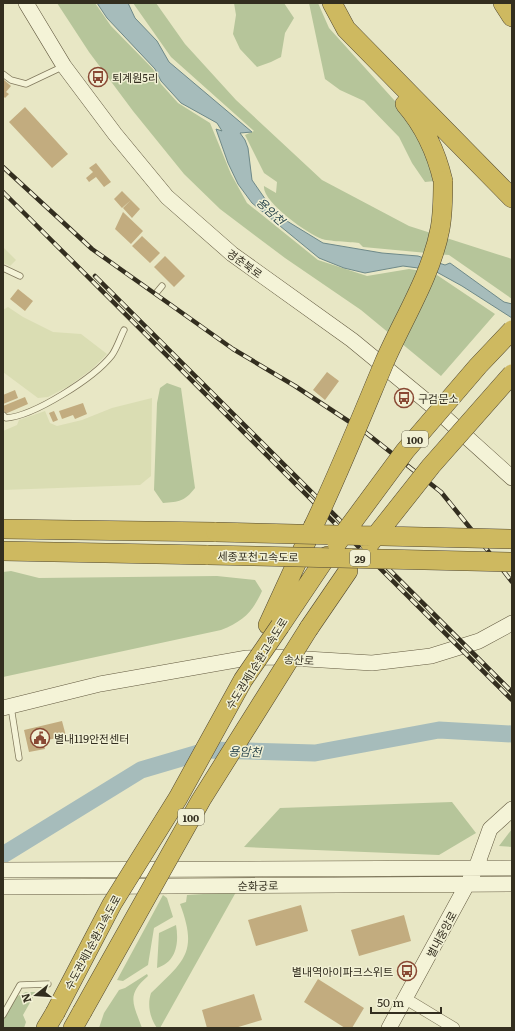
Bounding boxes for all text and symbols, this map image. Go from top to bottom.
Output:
bus stop icon: 퇴계원5리 [87,66,109,88]
place label: 퇴계원5리 [112,69,158,85]
water label: 용암천 [253,193,291,230]
street label: 경춘북로 [224,245,266,281]
bus stop icon: 구검문소 [393,387,415,409]
place label: 구검문소 [418,390,458,406]
road number: 100 [402,431,428,447]
street label: 세종포천고속도로 [217,547,299,565]
road number: 29 [350,550,370,566]
street label: 수도권제1순환고속도로 [221,614,291,712]
street label: 송산로 [283,650,315,668]
public building icon: 별내119안전센터 [29,727,51,749]
place label: 별내119안전센터 [54,730,129,746]
water label: 용암천 [228,741,264,761]
road number: 100 [178,809,204,825]
street label: 순화궁로 [238,877,278,893]
street label: 수도권제1순환고속도로 [60,892,124,992]
street label: 별내중앙로 [422,908,460,960]
bus stop icon: 별내역아이파크스위트 [396,960,418,982]
place label: 별내역아이파크스위트 [292,963,393,979]
north arrow [16,975,56,1015]
scale bar [371,989,441,1015]
text: N [16,991,34,1005]
text: 50 m [377,993,404,1011]

